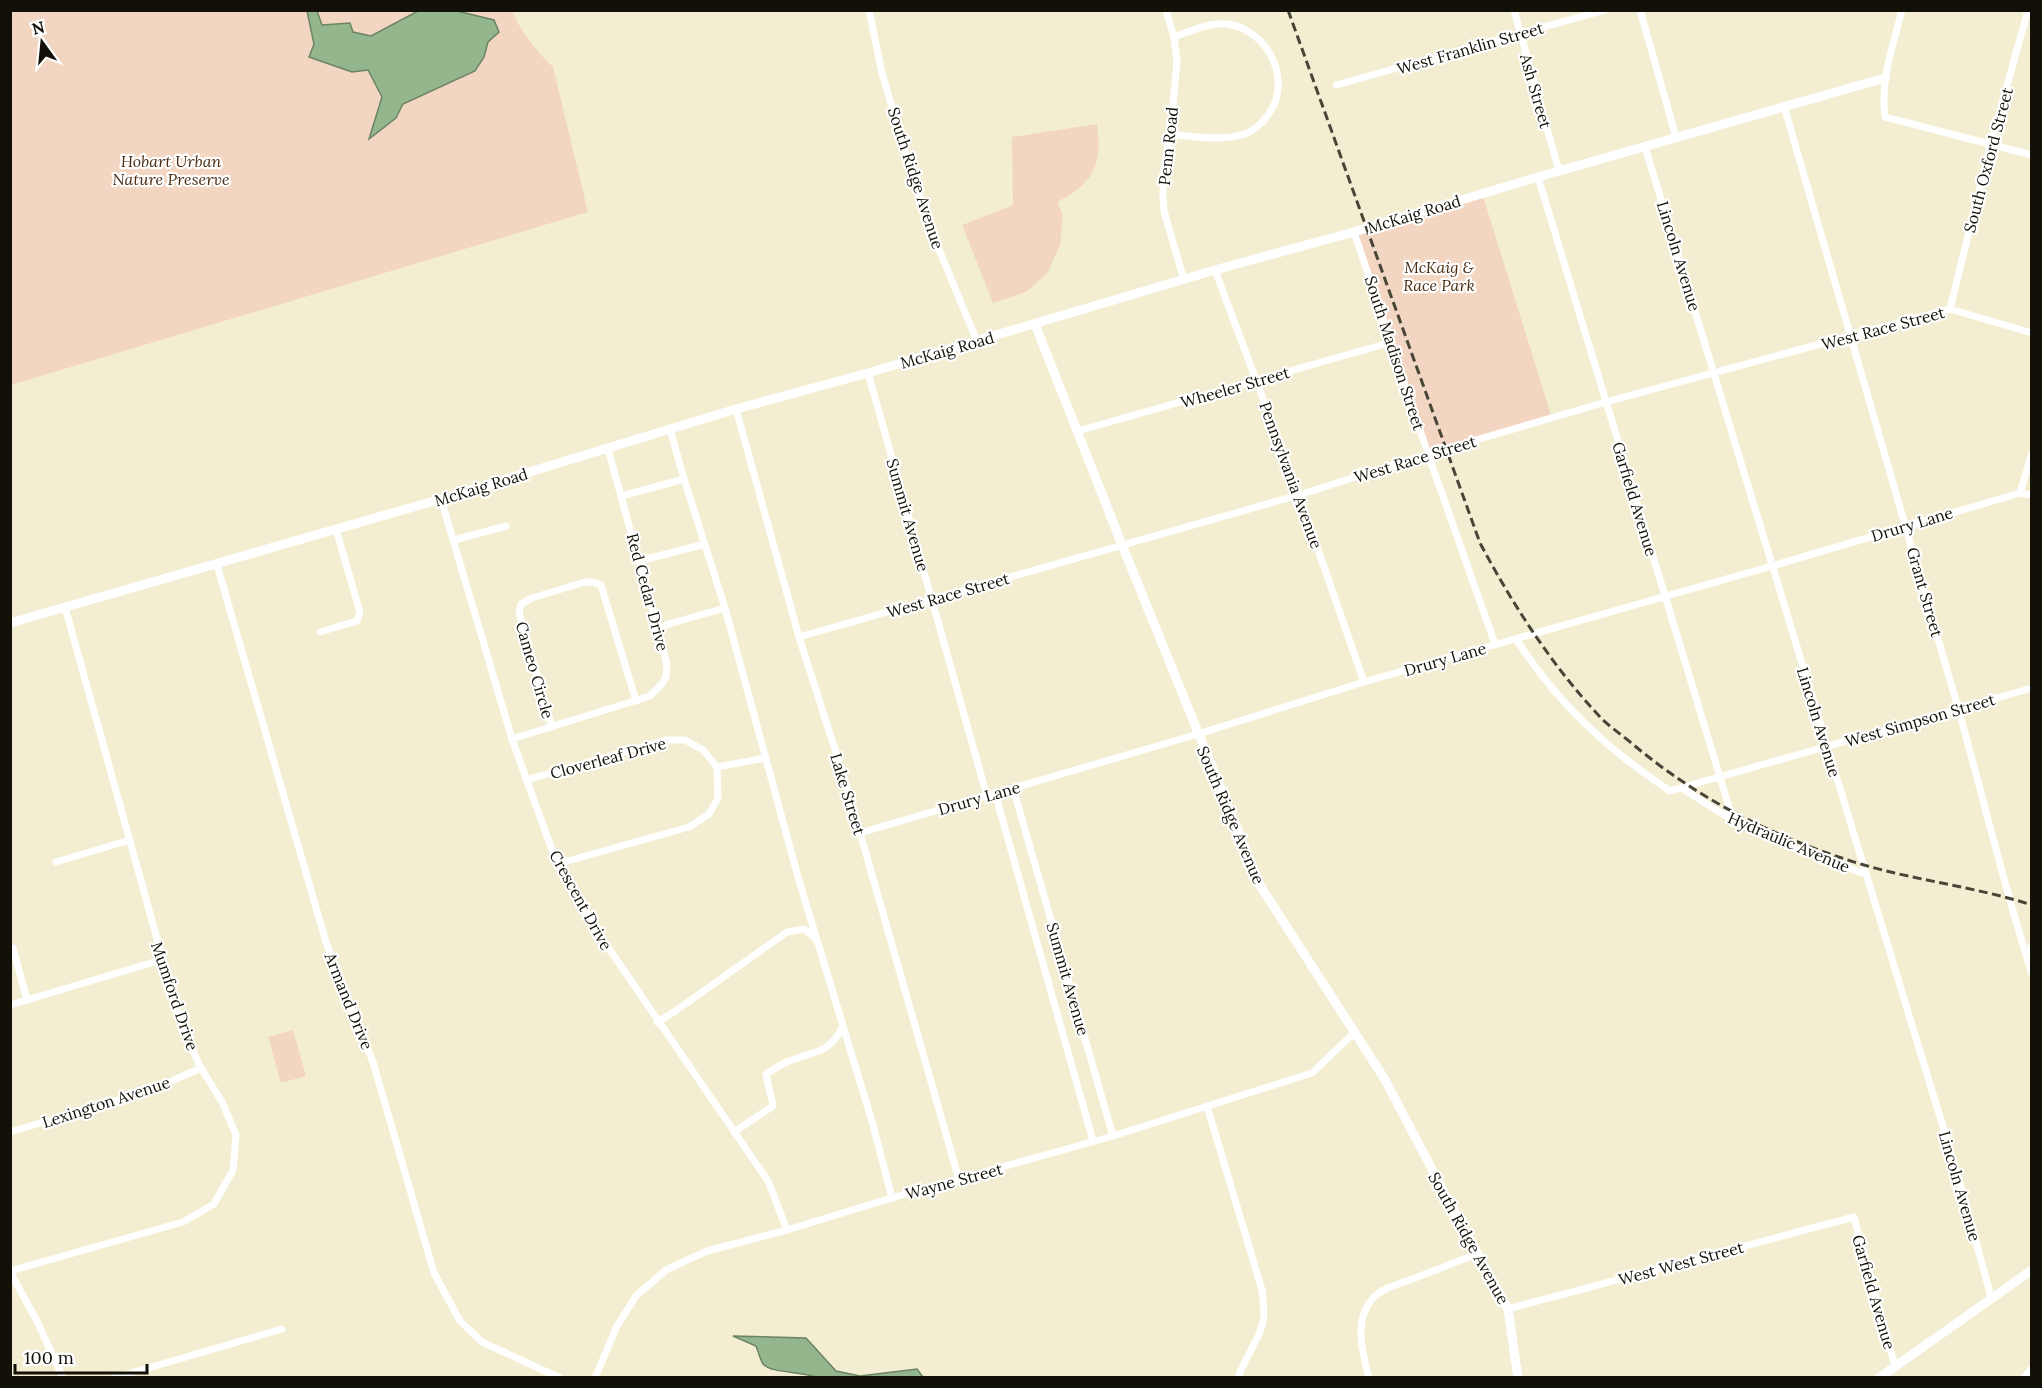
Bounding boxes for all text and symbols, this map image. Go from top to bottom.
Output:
north arrow [12,12,72,72]
text: N [30,16,47,39]
street label: West Franklin Street [1394,17,1547,79]
street label: Ash Street [1516,50,1556,131]
street label: South Oxford Street [1959,84,2017,235]
street label: South Ridge Avenue [884,105,948,252]
street label: Penn Road [1154,105,1182,186]
park label: Hobart Urban Nature Preserve [112,151,230,189]
street label: McKaig Road [1365,190,1464,238]
street label: Lincoln Avenue [1653,199,1705,314]
park label: McKaig & Race Park [1403,257,1475,295]
street label: South Madison Street [1361,273,1430,433]
street label: West Race Street [1819,302,1948,354]
street label: McKaig Road [898,327,997,373]
street label: Wheeler Street [1178,362,1293,412]
street label: Pennsylvania Avenue [1255,399,1327,551]
street label: West Race Street [1351,431,1479,487]
street label: Garfield Avenue [1608,439,1662,559]
street label: Summit Avenue [882,456,934,574]
street label: McKaig Road [432,463,531,511]
street label: Drury Lane [1869,502,1956,546]
street label: Red Cedar Drive [623,531,673,653]
street label: Grant Street [1903,545,1948,640]
street label: West Race Street [884,568,1012,622]
street label: Cameo Circle [512,619,558,721]
street label: Drury Lane [1402,638,1489,680]
street label: Lincoln Avenue [1793,665,1845,780]
street label: West Simpson Street [1843,689,1998,751]
street label: Cloverleaf Drive [548,733,668,783]
street label: South Ridge Avenue [1193,743,1269,887]
street label: Lake Street [826,751,870,838]
street label: Drury Lane [936,777,1023,819]
street label: Hydraulic Avenue [1725,807,1853,877]
street label: Crescent Drive [545,847,617,954]
street label: Summit Avenue [1042,920,1094,1038]
street label: Mumford Drive [147,939,203,1053]
street label: Armand Drive [320,949,378,1053]
street label: Lexington Avenue [40,1072,173,1132]
street label: Lincoln Avenue [1935,1129,1985,1244]
street label: Wayne Street [903,1158,1006,1204]
street label: South Ridge Avenue [1424,1168,1514,1308]
street label: Garfield Avenue [1848,1232,1900,1352]
street label: West West Street [1616,1236,1747,1289]
scale bar [15,1337,147,1375]
text: 100 m [24,1346,74,1369]

